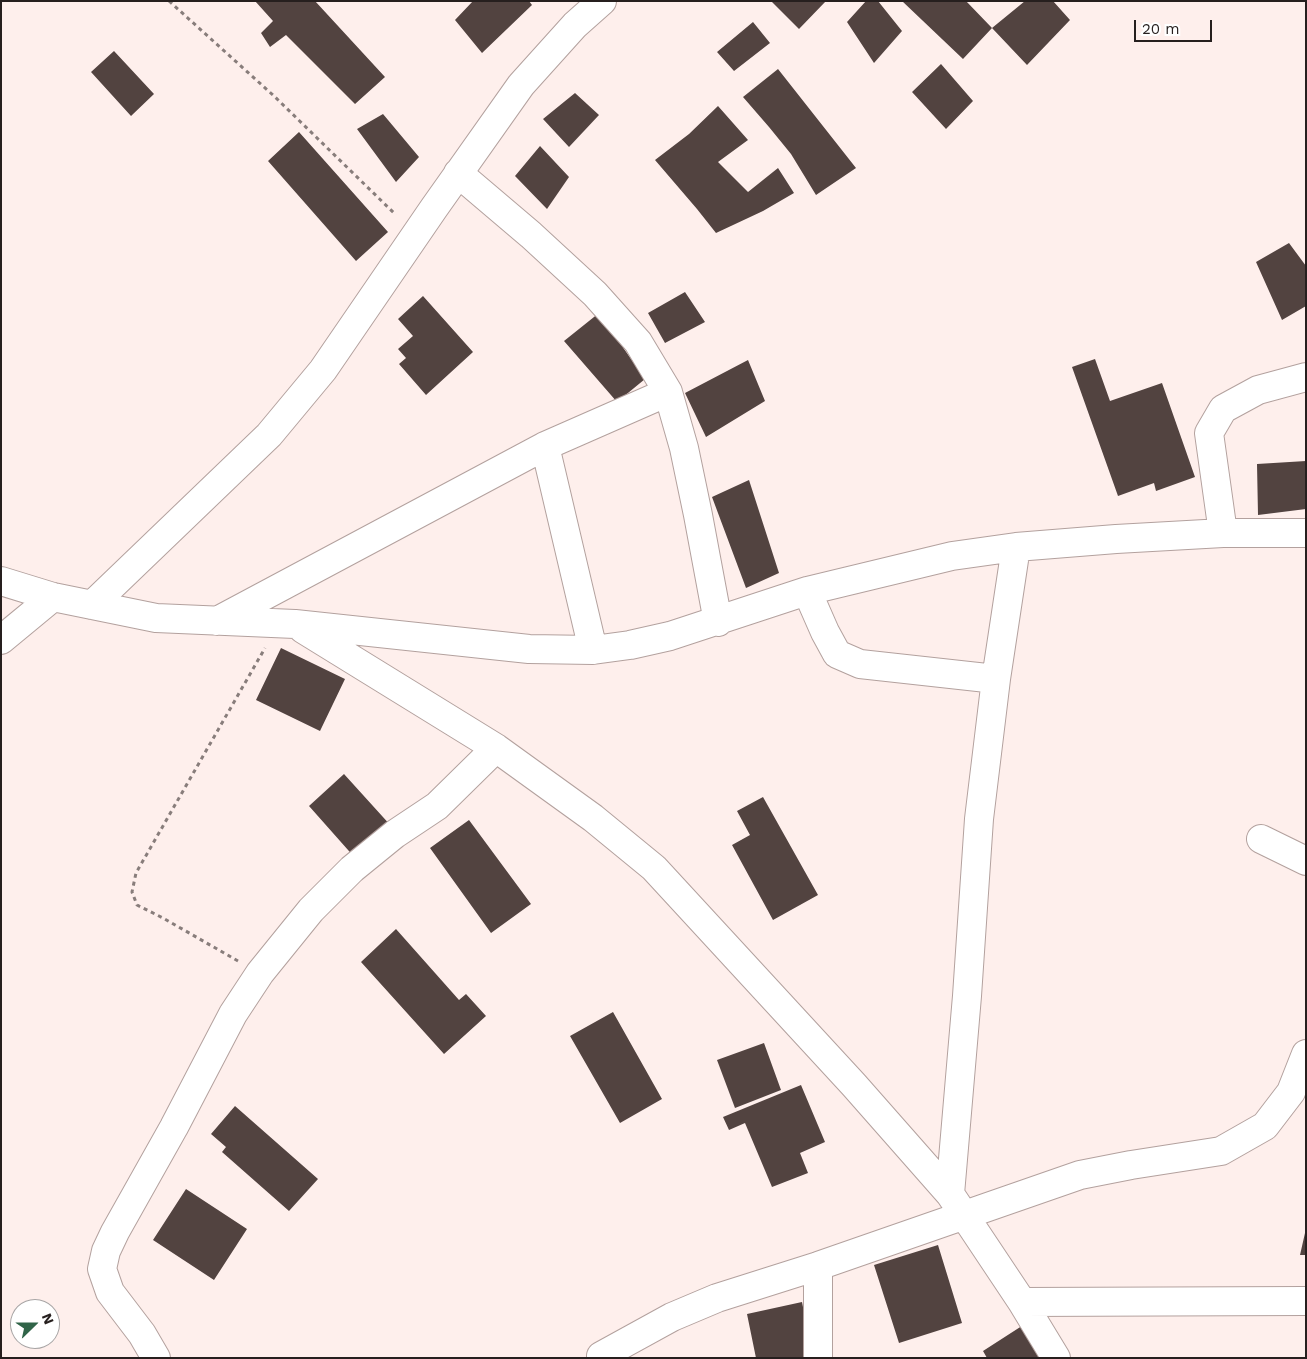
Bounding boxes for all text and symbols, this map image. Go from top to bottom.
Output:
scale bar [1137,10,1214,42]
text: 20 m [1142,20,1180,38]
north arrow [10,1299,60,1349]
text: N [39,1311,57,1327]

